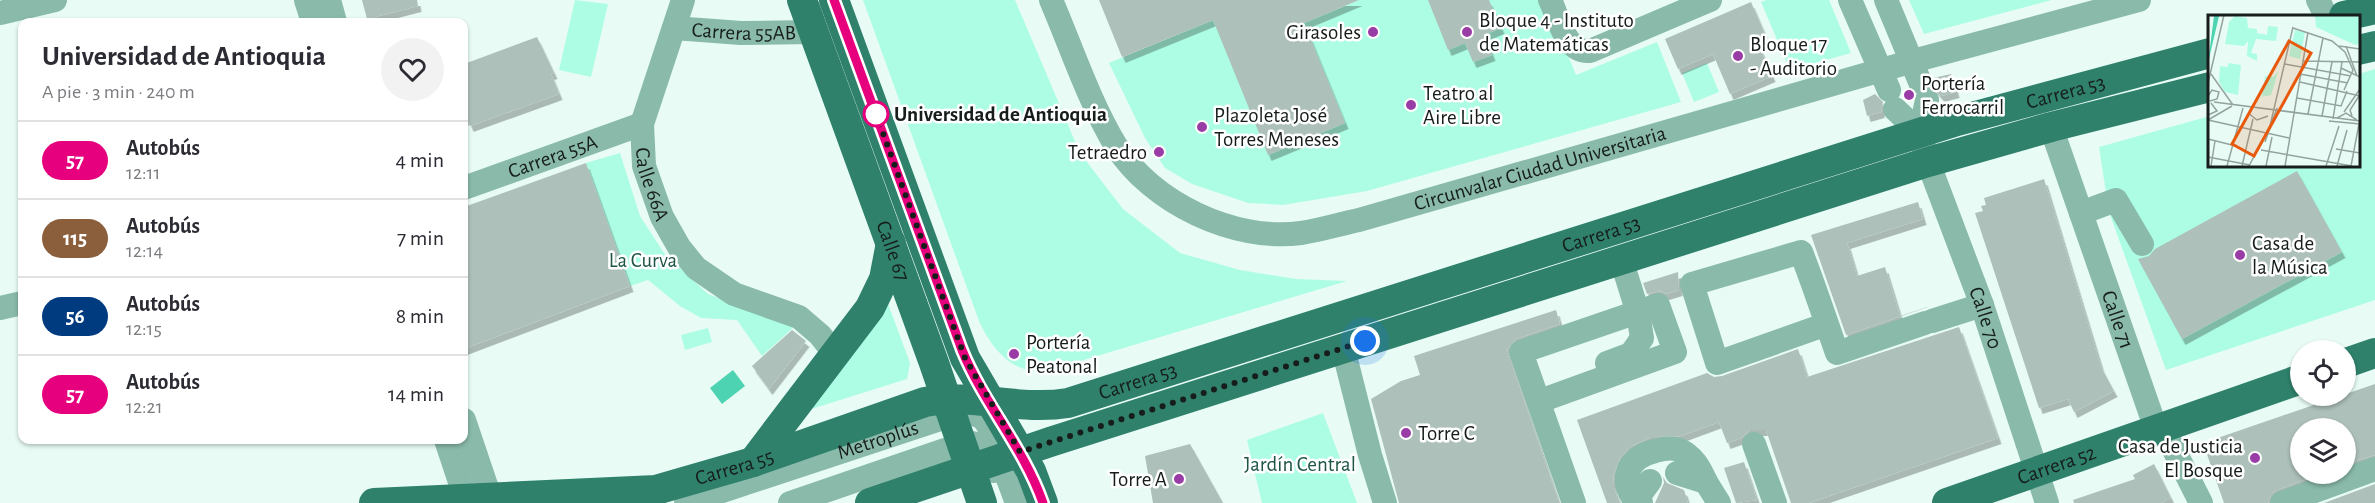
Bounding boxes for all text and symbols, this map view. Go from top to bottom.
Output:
place label: Bloque 4 - Instituto de Matemáticas [1479,10,1634,55]
inset map [2208,15,2360,166]
street label: Carrera 55AB [691,19,796,44]
place label: Girasoles [1286,22,1361,43]
marker: Girasoles [1366,25,1380,39]
marker: Bloque 4 - Instituto de Matemáticas [1460,25,1474,39]
place label: Bloque 17 - Auditorio [1750,34,1837,79]
button: heart [381,38,444,101]
text: Universidad de Antioquia [42,43,326,71]
marker: Bloque 17 - Auditorio [1731,49,1745,63]
street label: Carrera 53 [2024,72,2108,113]
place label: Portería Ferrocarril [1921,73,2004,118]
text: A pie · 3 min · 240 m [42,82,195,102]
place label: Teatro al Aire Libre [1423,83,1501,128]
marker: Portería Ferrocarril [1902,88,1916,102]
marker: Teatro al Aire Libre [1404,98,1418,112]
marker: Universidad de Antioquia [863,101,889,127]
place label: Universidad de Antioquia [894,104,1107,125]
place label: Plazoleta José Torres Meneses [1214,105,1339,150]
marker: Plazoleta José Torres Meneses [1195,120,1209,134]
street label: Circunvalar Ciudad Universitaria [1412,122,1669,215]
street label: Carrera 55A [505,131,600,182]
text: Autobús [126,137,200,159]
place label: Tetraedro [1068,142,1147,163]
marker: Tetraedro [1152,145,1166,159]
street label: Calle 66A [632,147,673,224]
text: 4 min [396,149,444,171]
text: 57 [66,150,84,171]
text: 12:11 [126,163,160,183]
street label: Carrera 53 [1559,212,1643,257]
text: Autobús [126,215,200,237]
street label: Calle 67 [872,218,913,284]
text: 7 min [397,227,444,249]
text: 115 [63,228,87,249]
place label: Casa de la Música [2252,233,2328,278]
text: 12:14 [126,241,163,261]
marker: Casa de la Música [2233,248,2247,262]
park label: La Curva [609,250,677,271]
street label: Calle 70 [1965,284,2006,352]
street label: Calle 71 [2098,288,2137,352]
text: Autobús [126,293,200,315]
text: 8 min [396,305,444,327]
text: 56 [65,306,85,327]
text: 12:15 [126,319,162,339]
your location [1350,326,1380,356]
place label: Portería Peatonal [1026,332,1098,377]
map controls [2290,340,2356,484]
button: locate [2290,340,2356,406]
marker: Portería Peatonal [1007,347,1021,361]
street label: Carrera 53 [1096,359,1180,404]
text: Autobús [126,371,200,393]
text: 14 min [388,383,444,405]
text: 57 [66,384,84,405]
text: 12:21 [126,397,163,417]
street label: Metroplús [835,417,921,463]
button: layers [2290,418,2356,484]
place label: Torre C [1418,423,1475,444]
marker: Torre C [1399,426,1413,440]
place label: Casa de Justicia El Bosque [2118,436,2243,481]
street label: Carrera 52 [2015,442,2099,489]
street label: Carrera 55 [693,446,777,489]
marker: Casa de Justicia El Bosque [2248,451,2262,465]
park label: Jardín Central [1244,454,1356,475]
place label: Torre A [1109,469,1167,490]
marker: Torre A [1172,472,1186,486]

